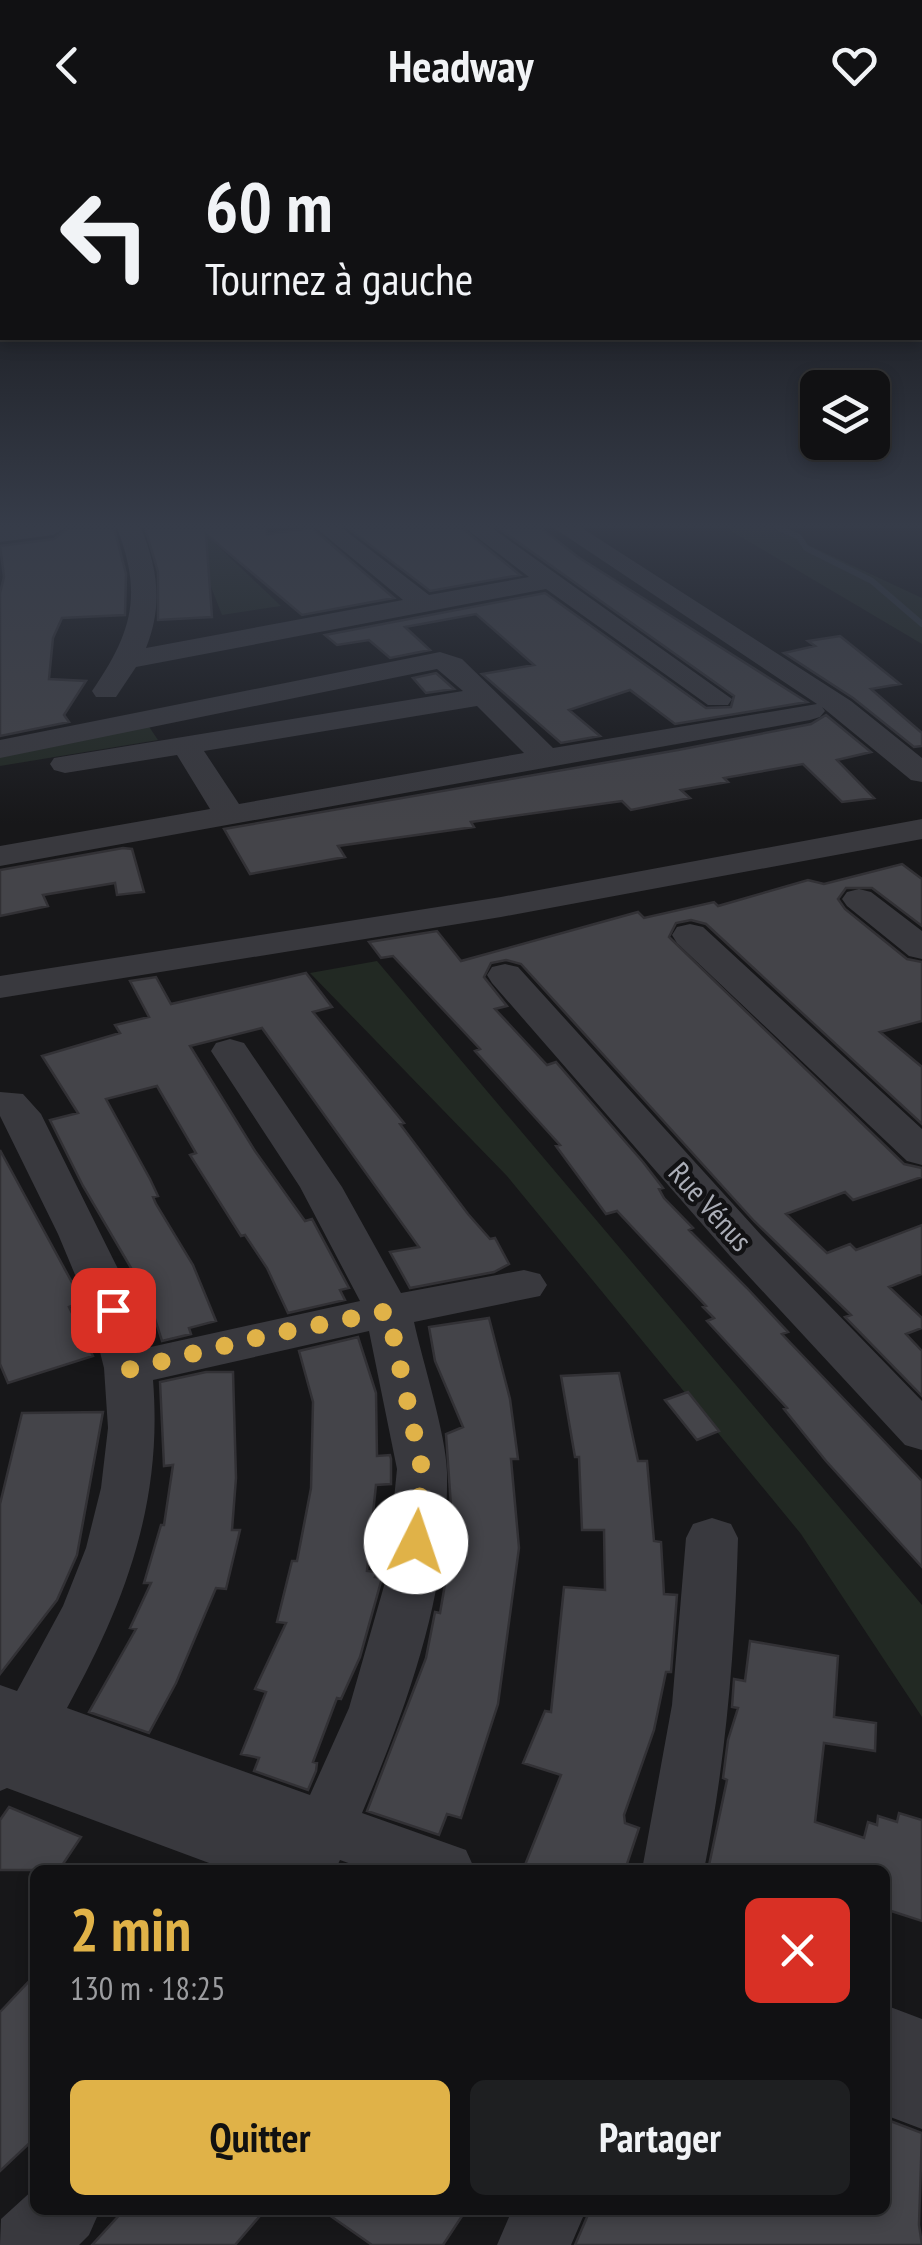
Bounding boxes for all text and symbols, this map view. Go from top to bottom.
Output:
text: Headway [388,36,534,94]
icon: back [40,38,95,93]
icon: heart [827,38,882,93]
text: 60 m [205,161,333,251]
icon: left [40,170,170,300]
text: Tournez à gauche [205,249,473,307]
map controls [800,370,890,460]
button: layers [800,370,890,460]
street label: Rue Vénus [661,1153,761,1259]
pin [71,1268,156,1353]
icon: arrive [86,1283,141,1338]
position arrow [364,1490,468,1594]
text: 2 min [70,1890,191,1968]
button: close [745,1898,850,2003]
text: 130 m · 18:25 [70,1967,225,2009]
button: Quitter [70,2080,450,2195]
button: Partager [470,2080,850,2195]

